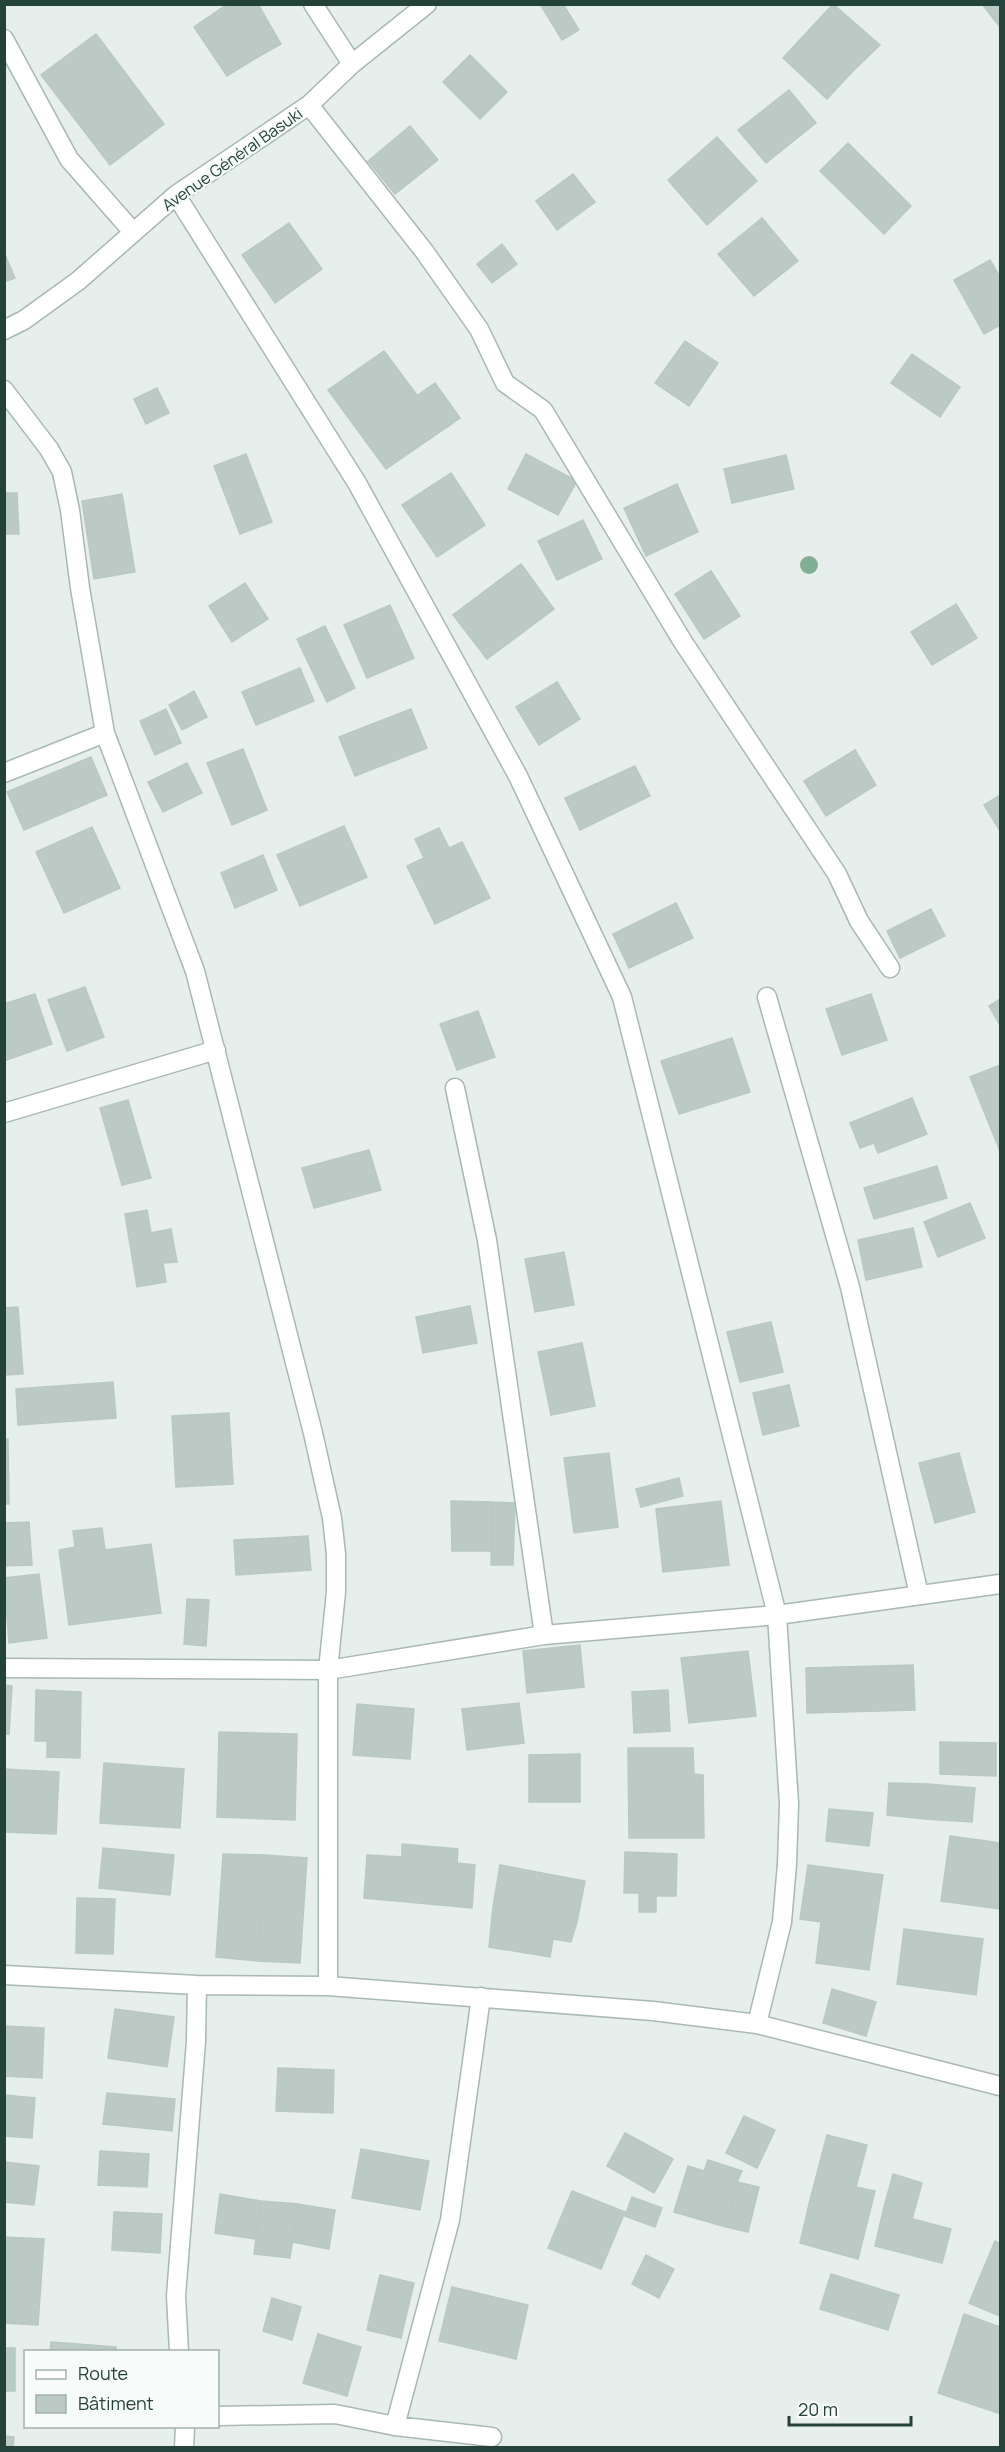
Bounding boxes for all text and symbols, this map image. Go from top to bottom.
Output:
street label: Avenue Général Basuki [157,102,307,216]
legend [24,2350,219,2428]
text: Route [78,2361,128,2385]
scale bar [789,2389,910,2427]
text: Bâtiment [78,2391,154,2415]
text: 20 m [798,2397,838,2421]

